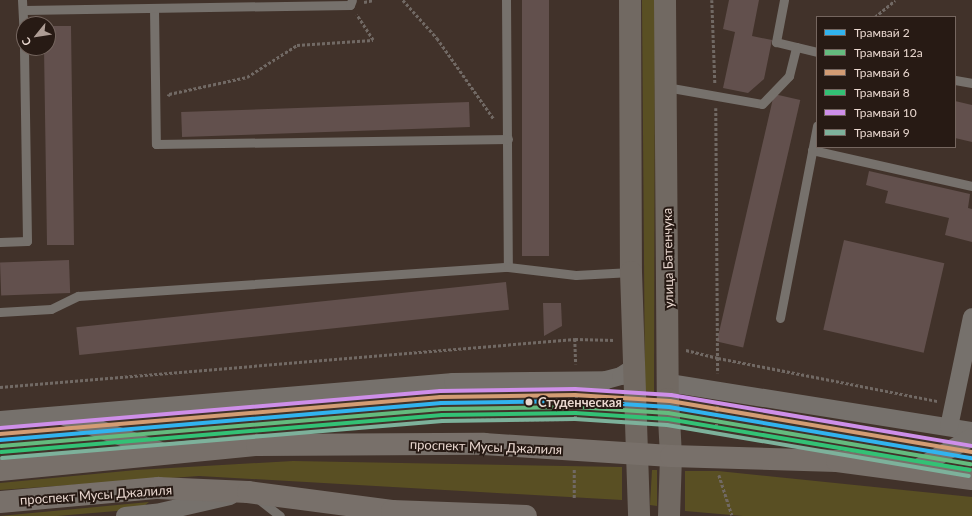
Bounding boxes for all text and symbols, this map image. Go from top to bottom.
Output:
north arrow [16,16,56,56]
legend [816,16,956,148]
text: Трамвай 2 [854,25,910,40]
text: С [19,35,33,48]
text: Трамвай 12а [854,45,923,60]
text: Трамвай 6 [854,65,910,80]
text: Трамвай 8 [854,85,910,100]
text: Трамвай 10 [854,105,917,120]
text: Трамвай 9 [854,125,910,140]
street label: улица Батенчука [659,208,677,308]
place label: Студенческая [538,394,622,410]
marker: Студенческая [522,395,536,409]
street label: проспект Мусы Джалиля [410,437,562,457]
street label: проспект Мусы Джалиля [19,482,173,508]

